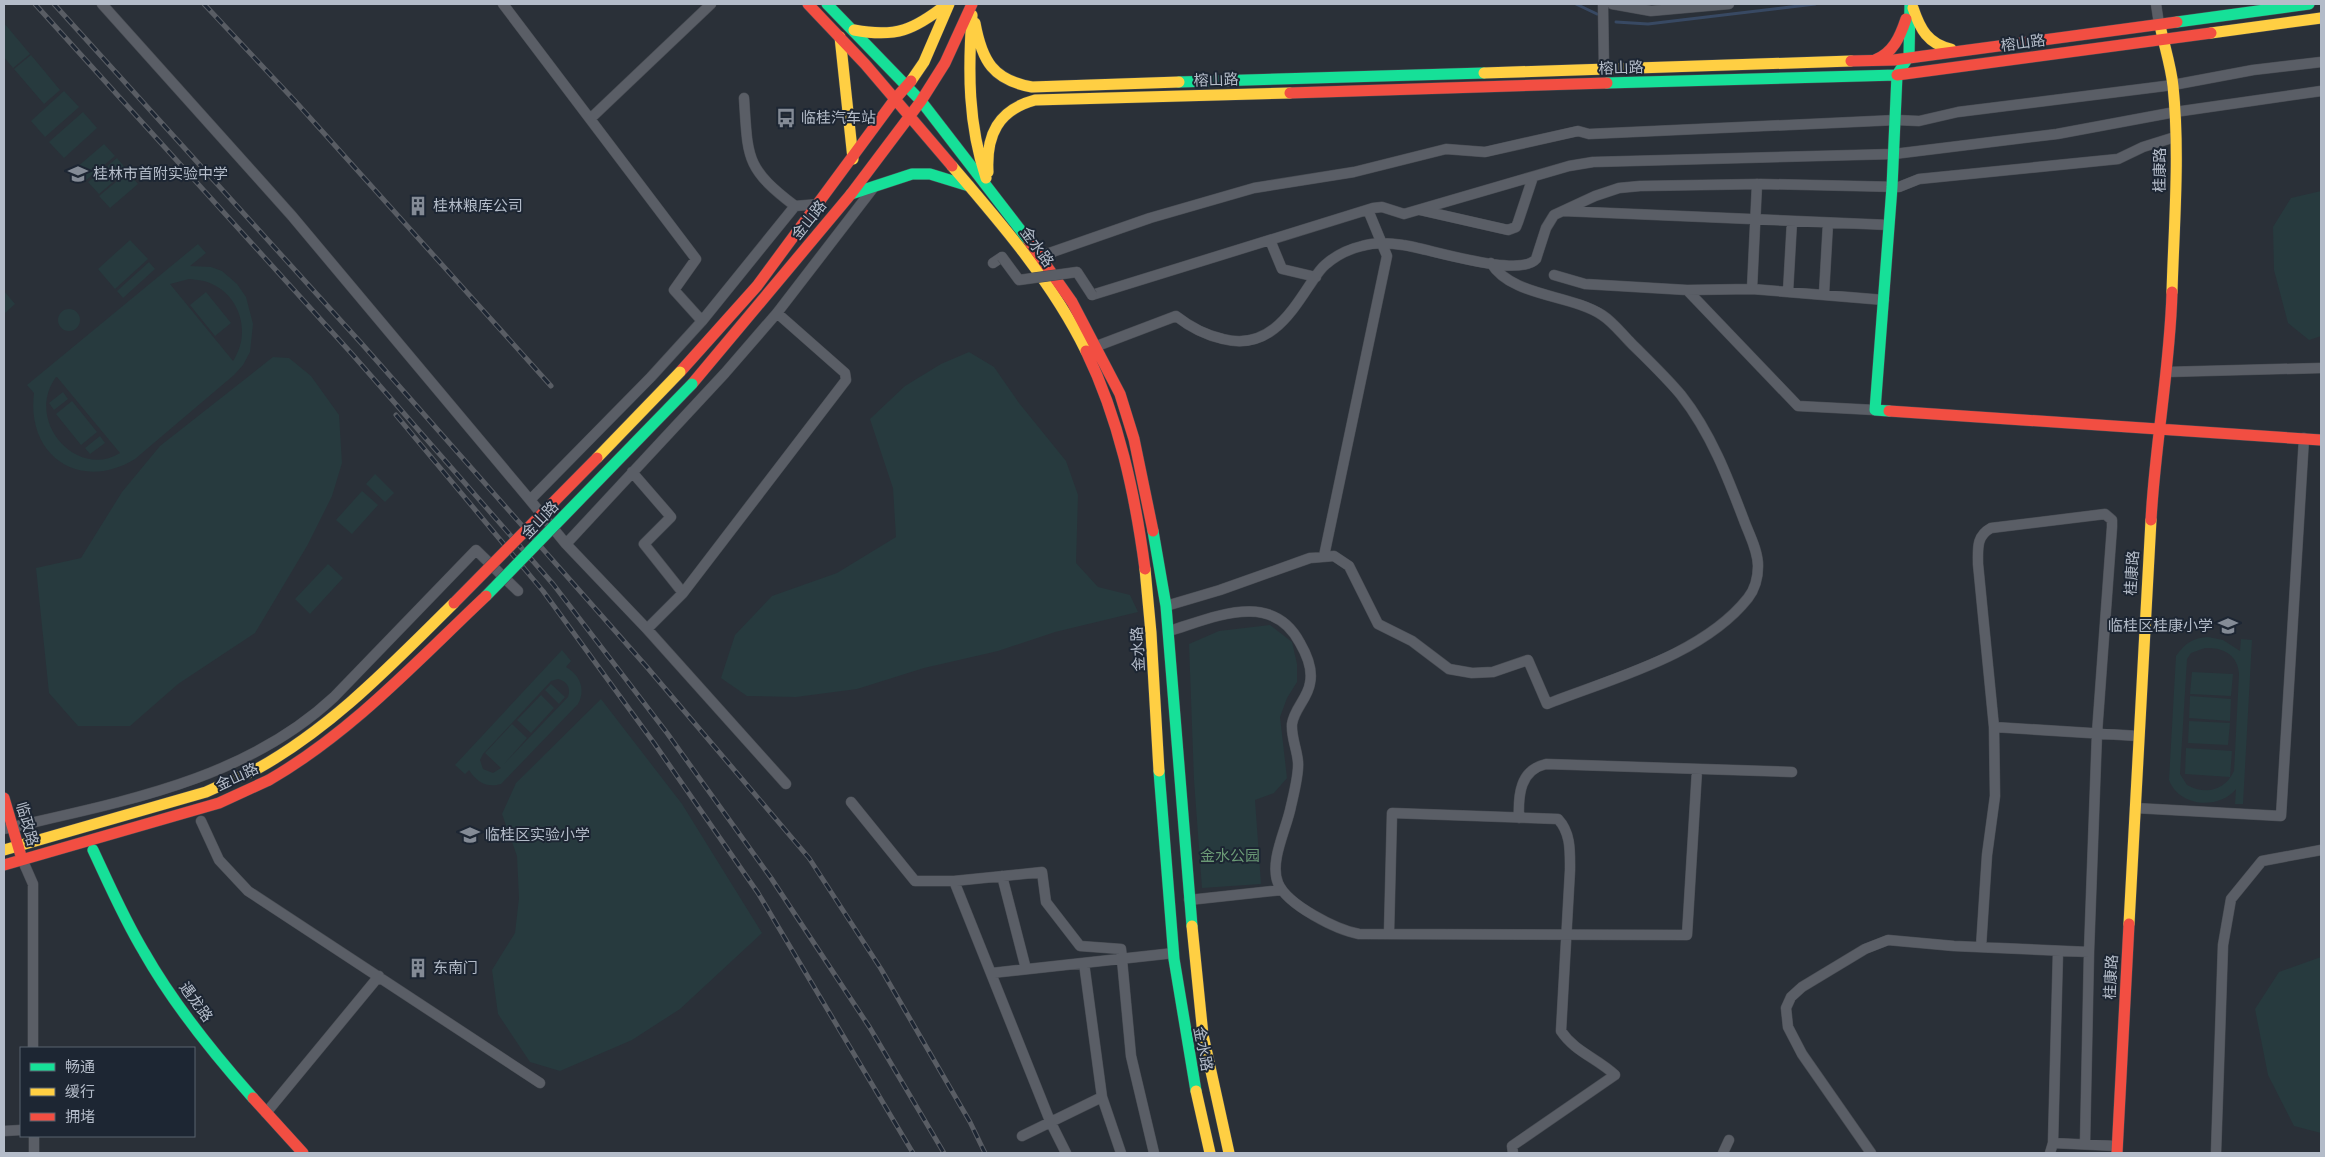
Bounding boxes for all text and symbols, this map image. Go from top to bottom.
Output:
street label: 榕山路 [1999,31,2047,55]
street label: 榕山路 [1598,58,1644,78]
street label: 榕山路 [1193,70,1239,90]
bus stop icon: 临桂汽车站 [775,107,797,129]
place label: 临桂汽车站 [801,109,876,127]
street label: 桂康路 [2151,147,2169,193]
school or university icon: 桂林市首附实验中学 [67,163,89,185]
place label: 桂林市首附实验中学 [93,165,228,183]
building icon: 桂林粮库公司 [407,195,429,217]
place label: 桂林粮库公司 [433,197,523,215]
street label: 金山路 [788,197,830,243]
street label: 金水路 [1016,224,1058,270]
street label: 金山路 [518,498,562,542]
street label: 桂康路 [2121,550,2143,596]
school or university icon: 临桂区桂康小学 [2217,615,2239,637]
place label: 临桂区桂康小学 [2108,617,2213,635]
street label: 金水路 [1128,626,1148,672]
street label: 金山路 [213,759,261,795]
street label: 临政路 [12,800,42,848]
school or university icon: 临桂区实验小学 [459,824,481,846]
place label: 临桂区实验小学 [485,826,590,844]
park label: 金水公园 [1200,847,1260,865]
street label: 桂康路 [2101,954,2121,1000]
building icon: 东南门 [407,957,429,979]
place label: 东南门 [433,959,478,977]
street label: 遇龙路 [175,979,217,1025]
street label: 金水路 [1190,1025,1216,1073]
legend [20,1047,195,1137]
text: 畅通 [65,1058,95,1076]
text: 缓行 [65,1083,95,1101]
text: 拥堵 [65,1108,95,1126]

